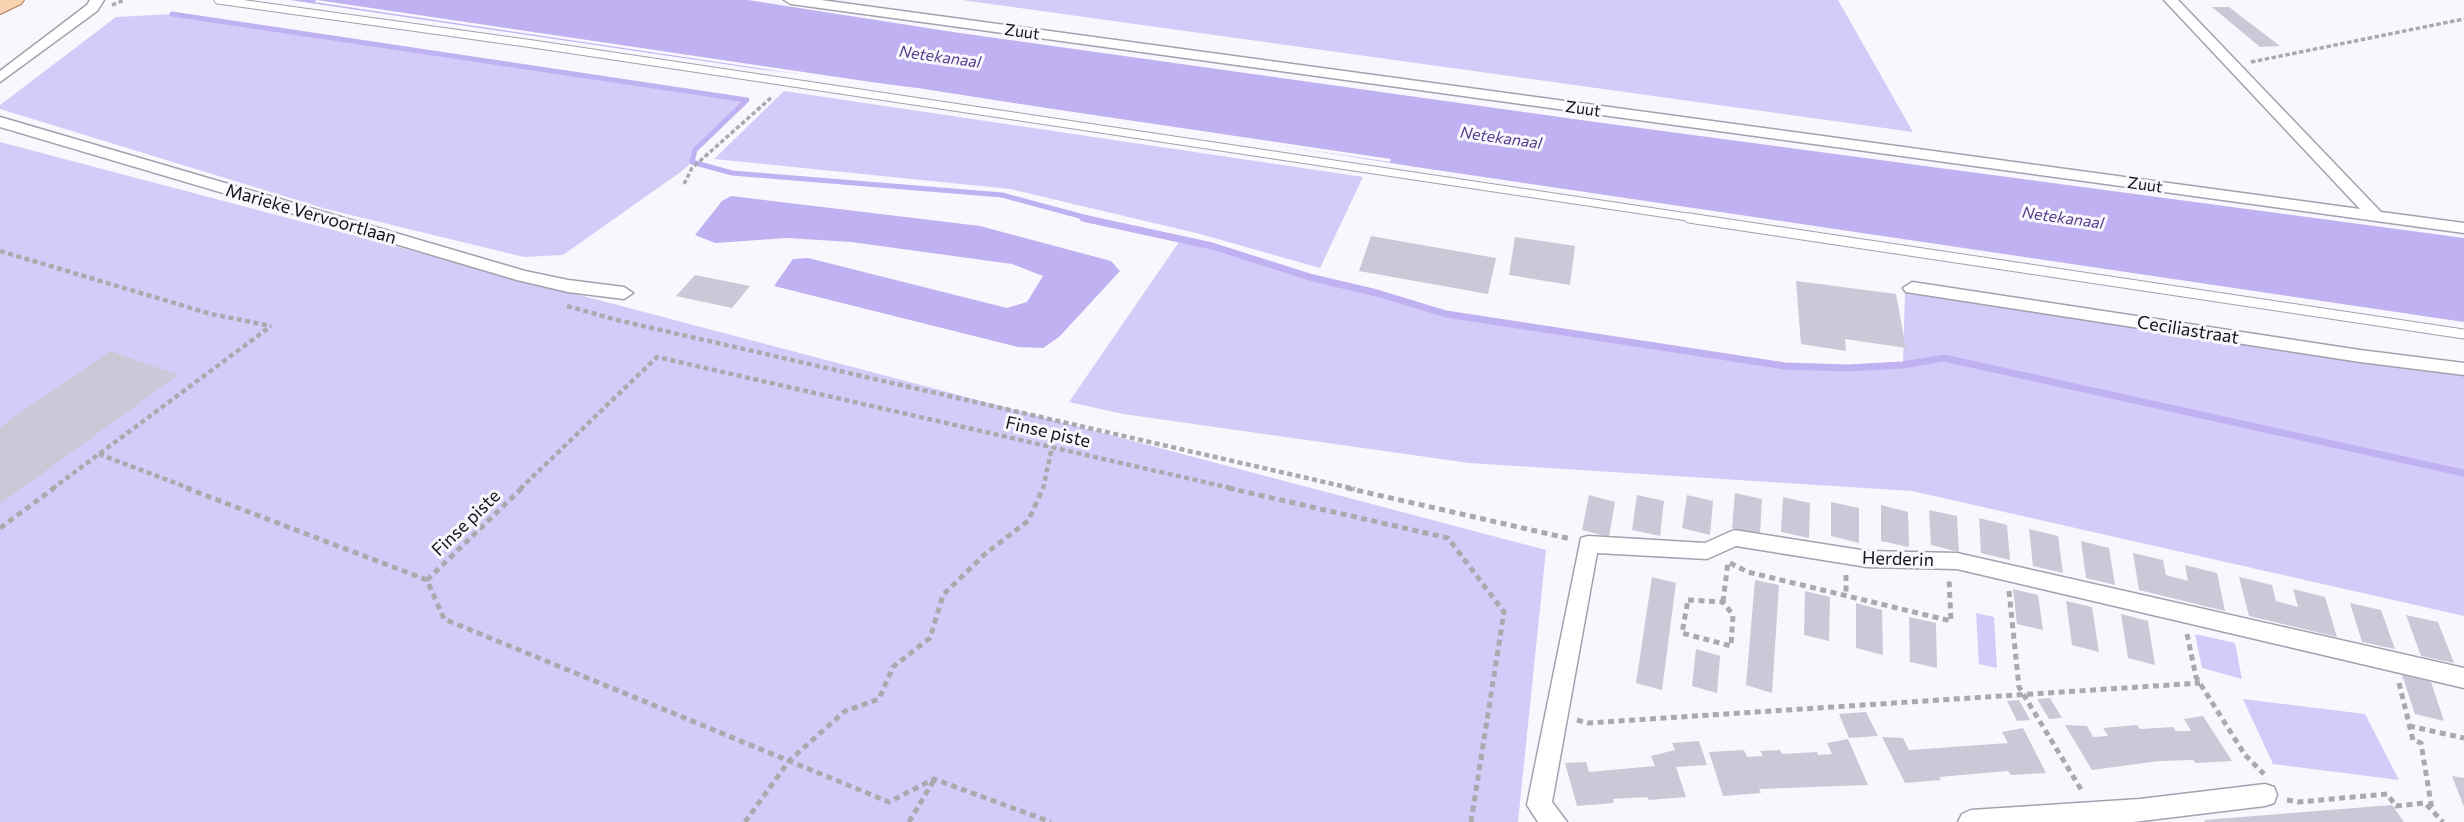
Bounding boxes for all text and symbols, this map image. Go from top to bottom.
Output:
street label: Zuut [1003,20,1041,44]
water label: Netekanaal [898,42,982,72]
street label: Zuut [1564,97,1602,121]
water label: Netekanaal [1459,123,1543,153]
street label: Zuut [2126,173,2164,197]
street label: Marieke Vervoortlaan [223,179,399,249]
water label: Netekanaal [2021,203,2105,233]
street label: Ceciliastraat [2136,311,2240,349]
street label: Finse piste [1003,412,1093,452]
street label: Finse piste [427,485,505,561]
street label: Herderin [1862,547,1934,571]

